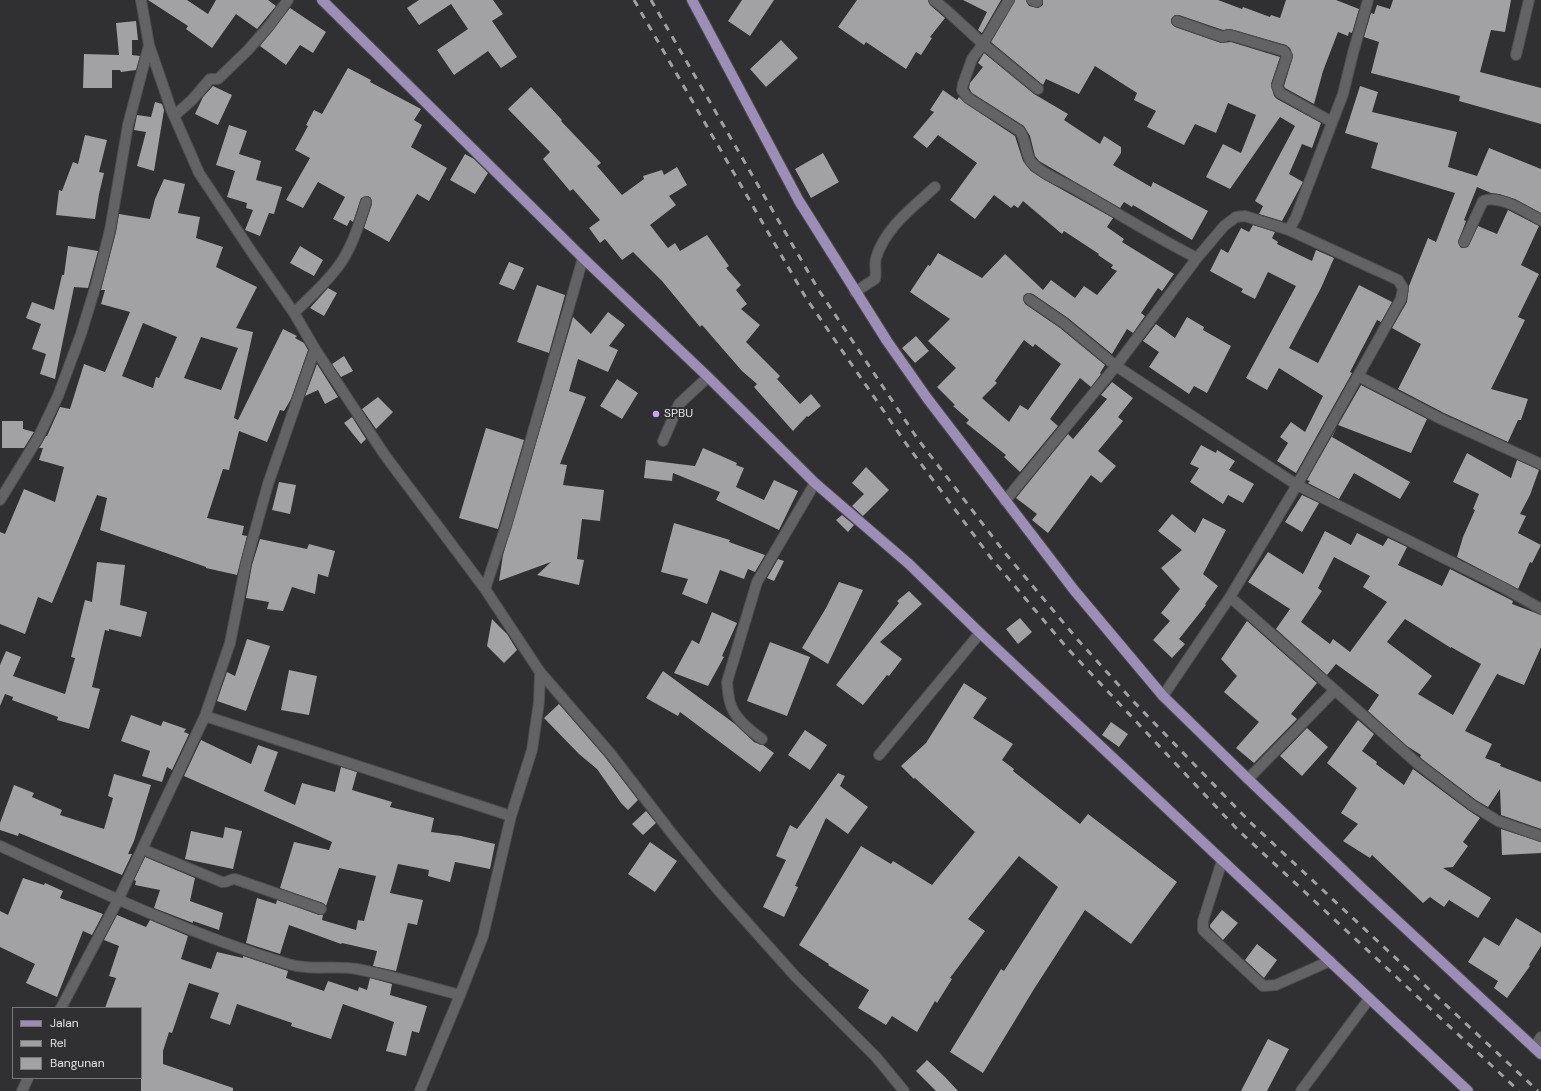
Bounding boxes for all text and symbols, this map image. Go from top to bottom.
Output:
place label: SPBU [664,407,693,421]
marker: SPBU [651,409,661,419]
legend [12,1007,142,1079]
text: Jalan [50,1015,79,1031]
text: Rel [50,1035,66,1051]
text: Bangunan [50,1055,105,1071]

